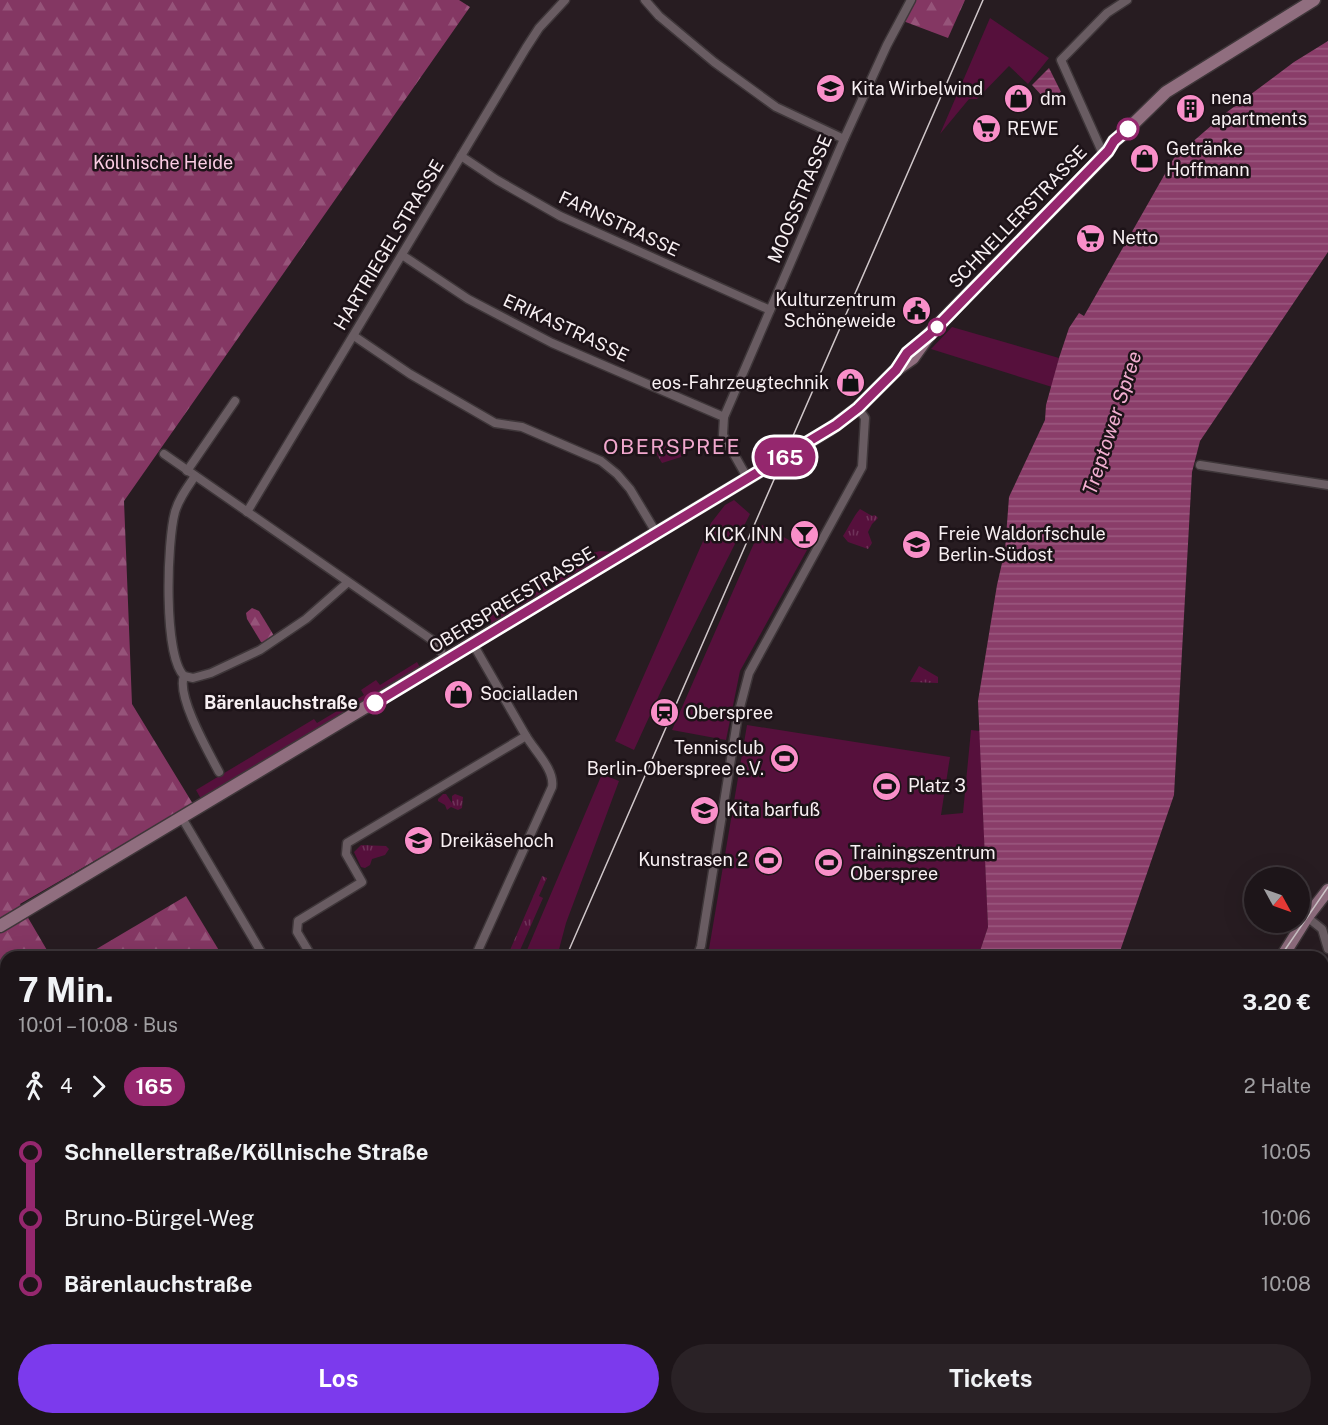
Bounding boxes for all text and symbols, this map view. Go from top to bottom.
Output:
school or university icon: Kita Wirbelwind [814,73,846,105]
place label: Kita Wirbelwind [851,78,983,99]
shop icon: dm [1003,83,1035,115]
place label: nena apartments [1211,87,1307,129]
place label: dm [1040,88,1066,109]
building icon: nena apartments [1174,92,1206,124]
supermarket icon: REWE [970,113,1002,145]
place label: REWE [1007,118,1059,139]
unlabelled marker [1117,118,1139,140]
street label: MOOSSTRASSE [763,132,836,266]
place label: Getränke Hoffmann [1166,138,1250,180]
street label: SCHNELLERSTRASSE [944,141,1091,292]
shop icon: Getränke Hoffmann [1129,143,1161,175]
park label: Köllnische Heide [93,152,233,173]
street label: HARTRIEGELSTRASSE [329,156,448,334]
street label: FARNSTRASSE [556,186,683,261]
supermarket icon: Netto [1075,222,1107,254]
place label: Netto [1112,227,1158,248]
street label: ERIKASTRASSE [500,289,632,366]
place label: Kulturzentrum Schöneweide [775,289,896,331]
public building icon: Kulturzentrum Schöneweide [901,294,933,326]
unlabelled marker [928,318,946,336]
water label: Treptower Spree [1077,348,1147,498]
shop icon: eos-Fahrzeugtechnik [834,367,866,399]
place label: eos-Fahrzeugtechnik [652,372,829,393]
district label: OBERSPREE [603,434,741,459]
line badge: 165 [750,438,820,476]
text: 165 [766,445,804,470]
bar icon: KICK INN [788,519,820,551]
place label: Freie Waldorfschule Berlin-Südost [938,523,1106,565]
place label: KICK INN [704,524,783,545]
school or university icon: Freie Waldorfschule Berlin-Südost [901,528,933,560]
street label: OBERSPREESTRASSE [425,542,598,657]
shop icon: Socialladen [443,678,475,710]
place label: Socialladen [480,683,578,704]
place label: Bärenlauchstraße [204,692,358,713]
marker: Bärenlauchstraße [364,692,386,714]
station icon: Oberspree [648,697,680,729]
place label: Oberspree [685,702,773,723]
place label: Tennisclub Berlin-Oberspree e.V. [587,737,764,779]
sports icon: Tennisclub Berlin-Oberspree e.V. [769,742,801,774]
sports icon: Platz 3 [871,770,903,802]
place label: Platz 3 [908,775,966,796]
school or university icon: Kita barfuß [689,794,721,826]
place label: Kita barfuß [726,799,820,820]
school or university icon: Dreikäsehoch [403,825,435,857]
place label: Dreikäsehoch [440,830,554,851]
place label: Trainingszentrum Oberspree [850,842,996,884]
sports icon: Kunstrasen 2 [753,844,785,876]
sports icon: Trainingszentrum Oberspree [813,847,845,879]
place label: Kunstrasen 2 [638,849,748,870]
north arrow [1244,867,1310,933]
map controls [1244,867,1310,933]
text: 7 Min. [18,971,114,1009]
text: 3.20 € [1243,989,1311,1015]
text: 10:01 – 10:08 · Bus [18,1013,178,1037]
icon: walk [18,1070,51,1103]
icon: forward [82,1070,115,1103]
text: 4 [60,1074,73,1098]
text: 165 [136,1074,173,1099]
text: 2 Halte [1244,1074,1311,1098]
text: Schnellerstraße/Köllnische Straße [64,1139,429,1165]
text: 10:05 [1261,1140,1311,1164]
text: Bruno-Bürgel-Weg [64,1205,255,1231]
text: 10:06 [1262,1206,1311,1230]
text: Bärenlauchstraße [64,1271,252,1297]
text: 10:08 [1261,1272,1311,1296]
button: Los [18,1344,659,1413]
button: Tickets [671,1344,1311,1413]

